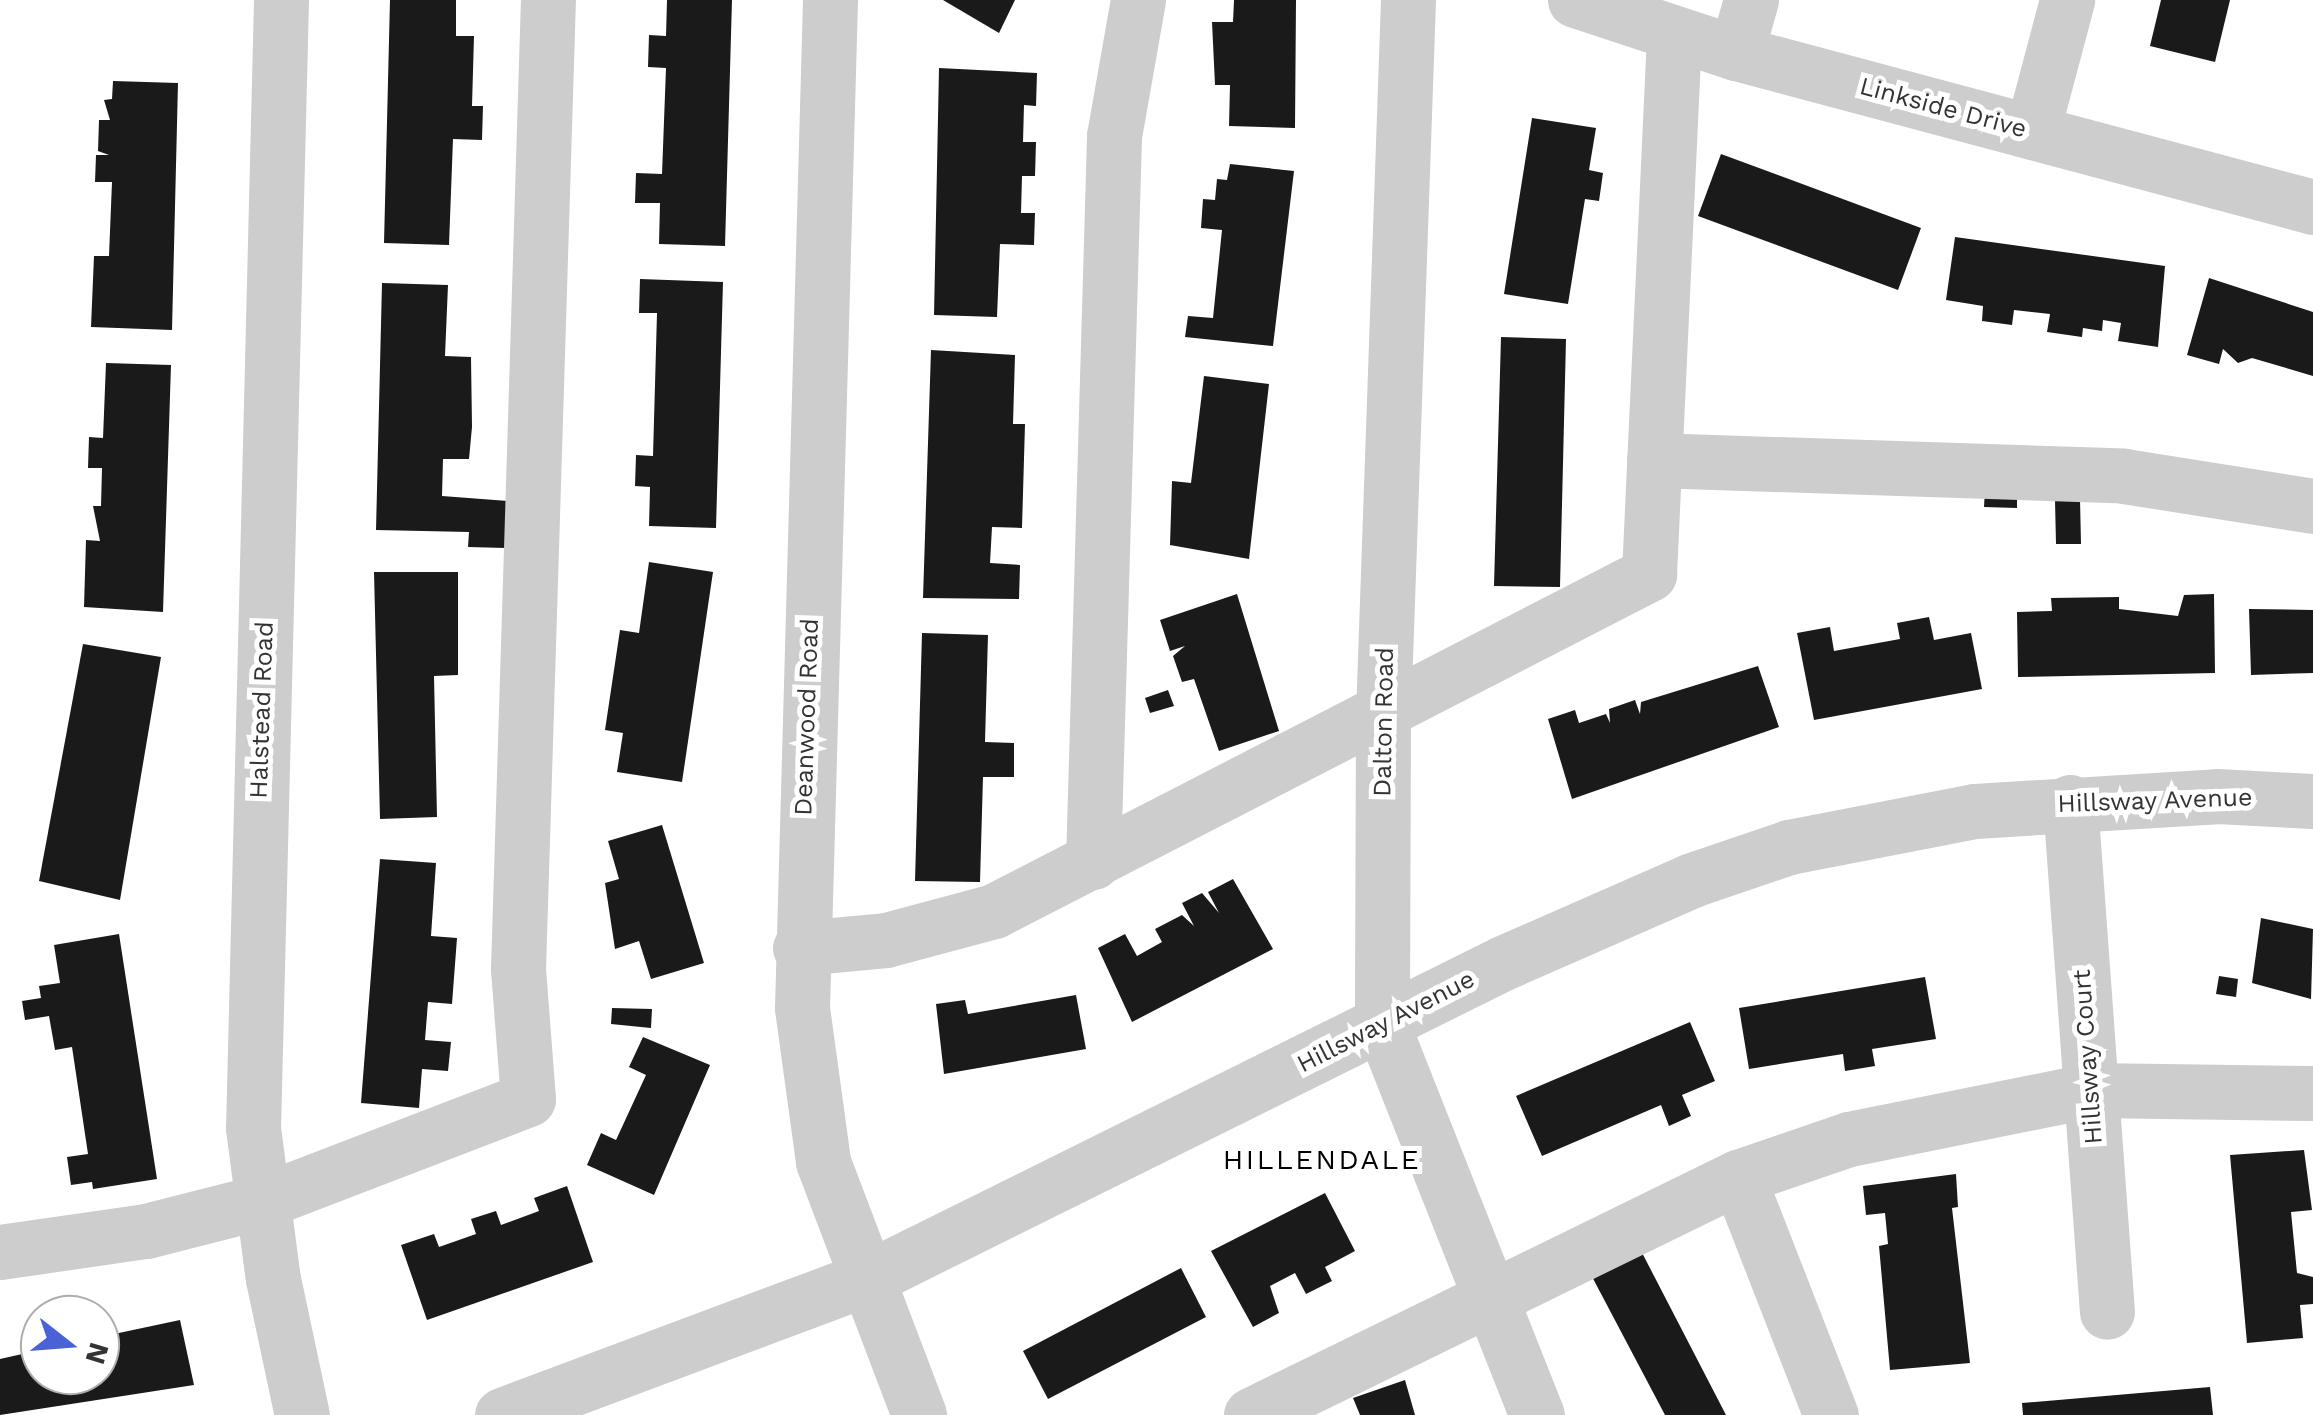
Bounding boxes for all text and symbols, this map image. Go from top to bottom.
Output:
street label: Linkside Drive [1856,71,2030,145]
street label: Deanwood Road [789,618,825,816]
street label: Halstead Road [244,621,280,799]
street label: Dalton Road [1368,647,1400,797]
street label: Hillsway Avenue [2056,783,2254,819]
street label: Hillsway Avenue [1292,964,1480,1080]
street label: Hillsway Court [2067,968,2109,1146]
district label: HILLENDALE [1223,1143,1421,1177]
north arrow [20,1295,120,1395]
text: N [78,1339,116,1368]

